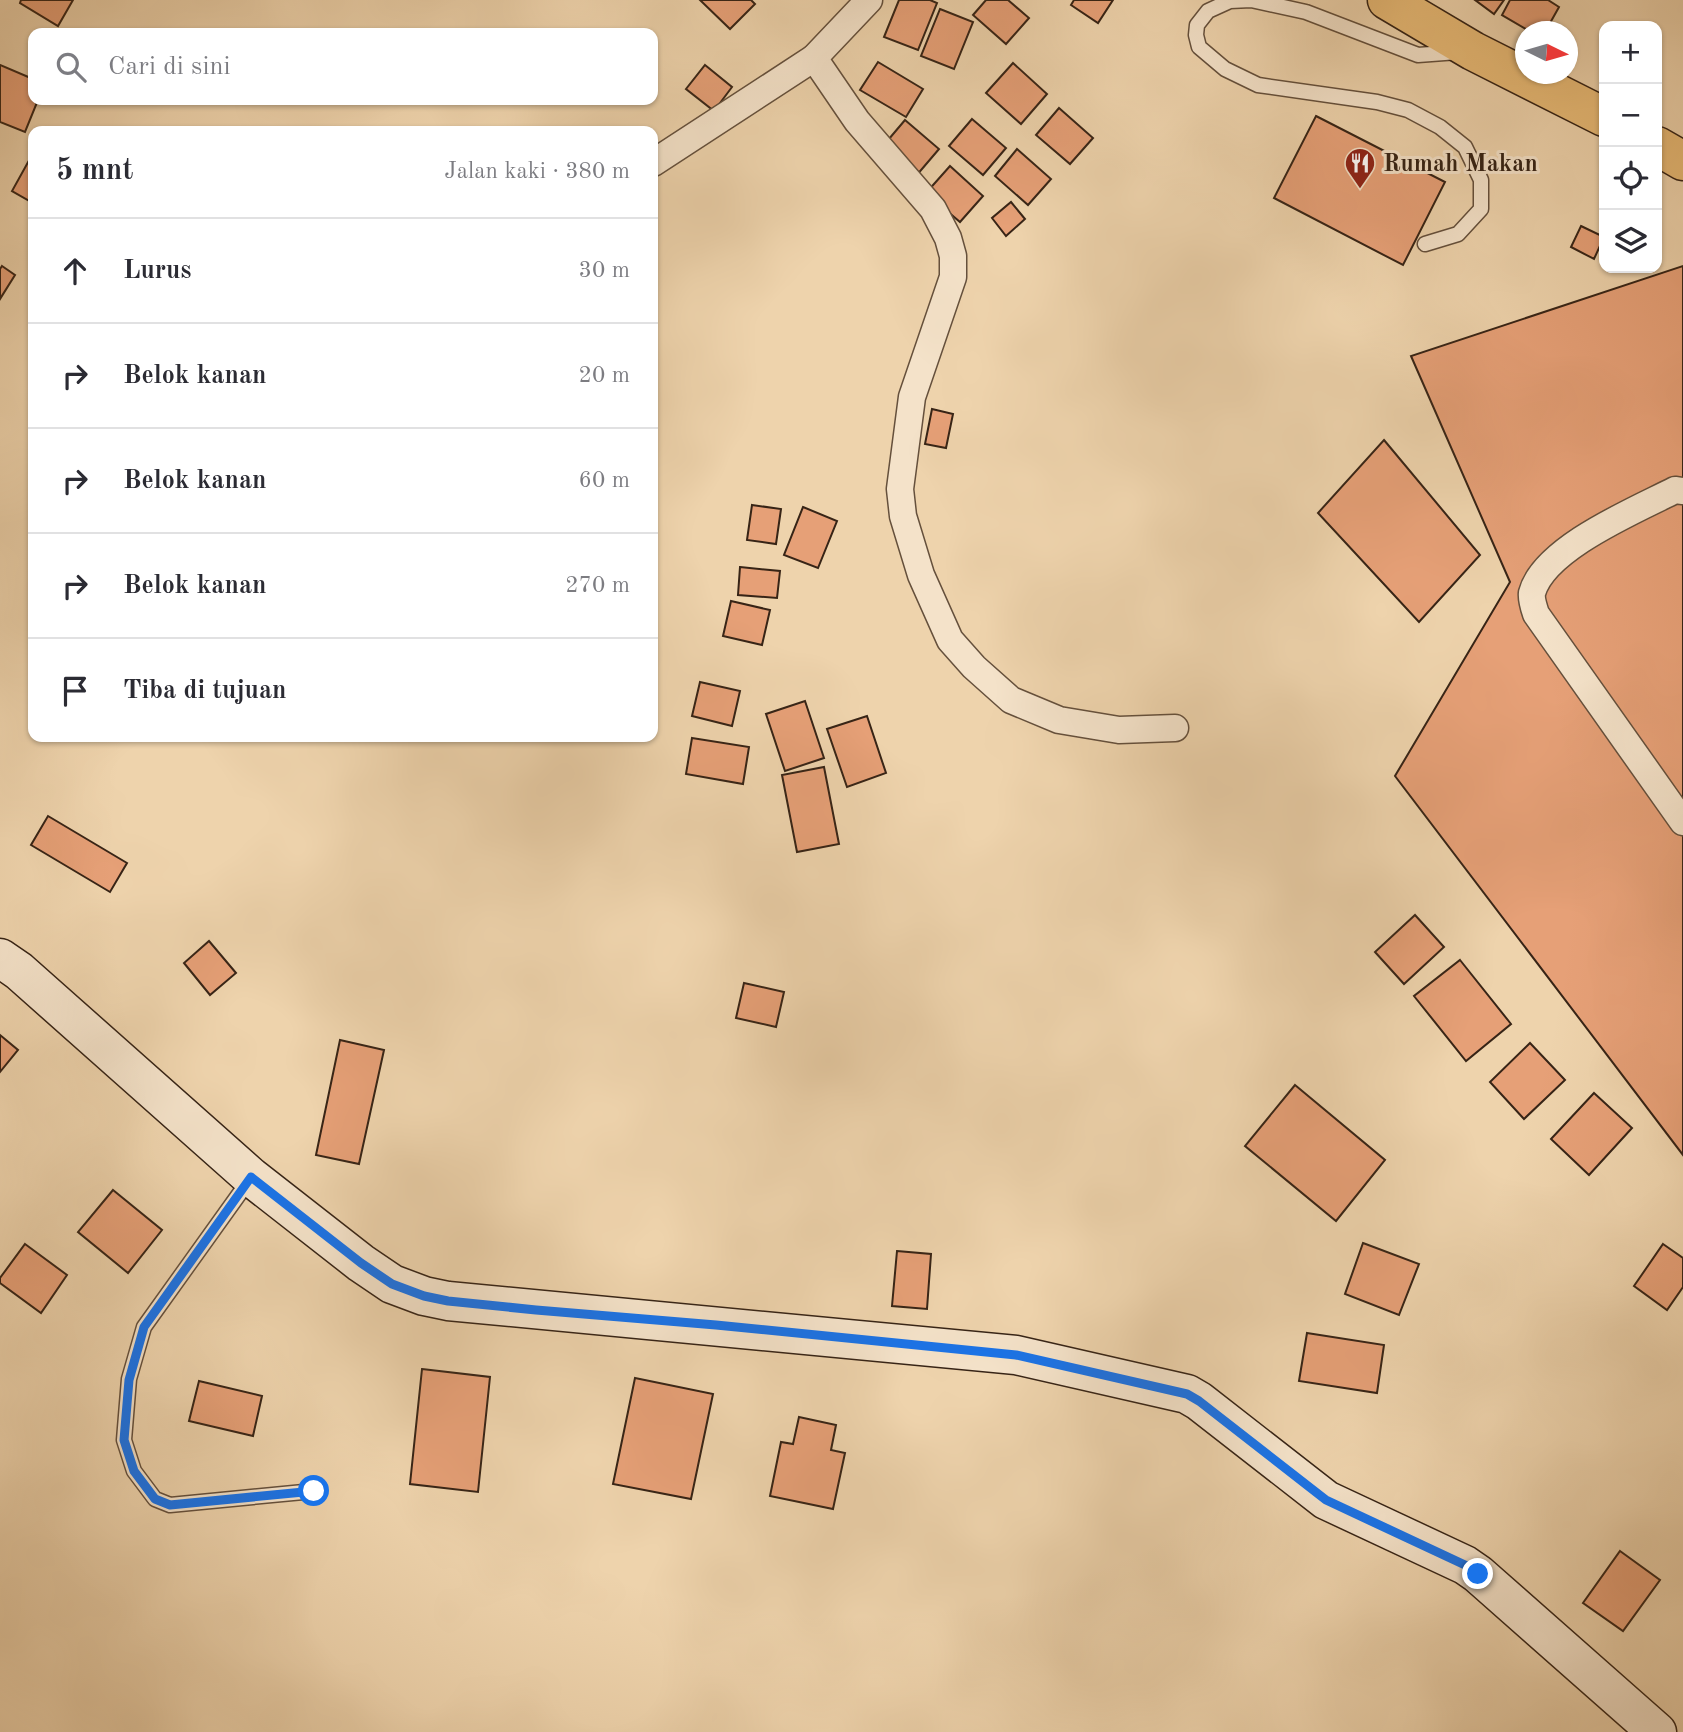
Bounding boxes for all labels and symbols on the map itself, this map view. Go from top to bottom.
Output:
north arrow [1515,21,1578,84]
restaurant icon: Rumah Makan [1343,146,1377,190]
place label: Rumah Makan [1383,153,1538,177]
route start [298,1475,329,1506]
route end [1462,1558,1493,1589]

